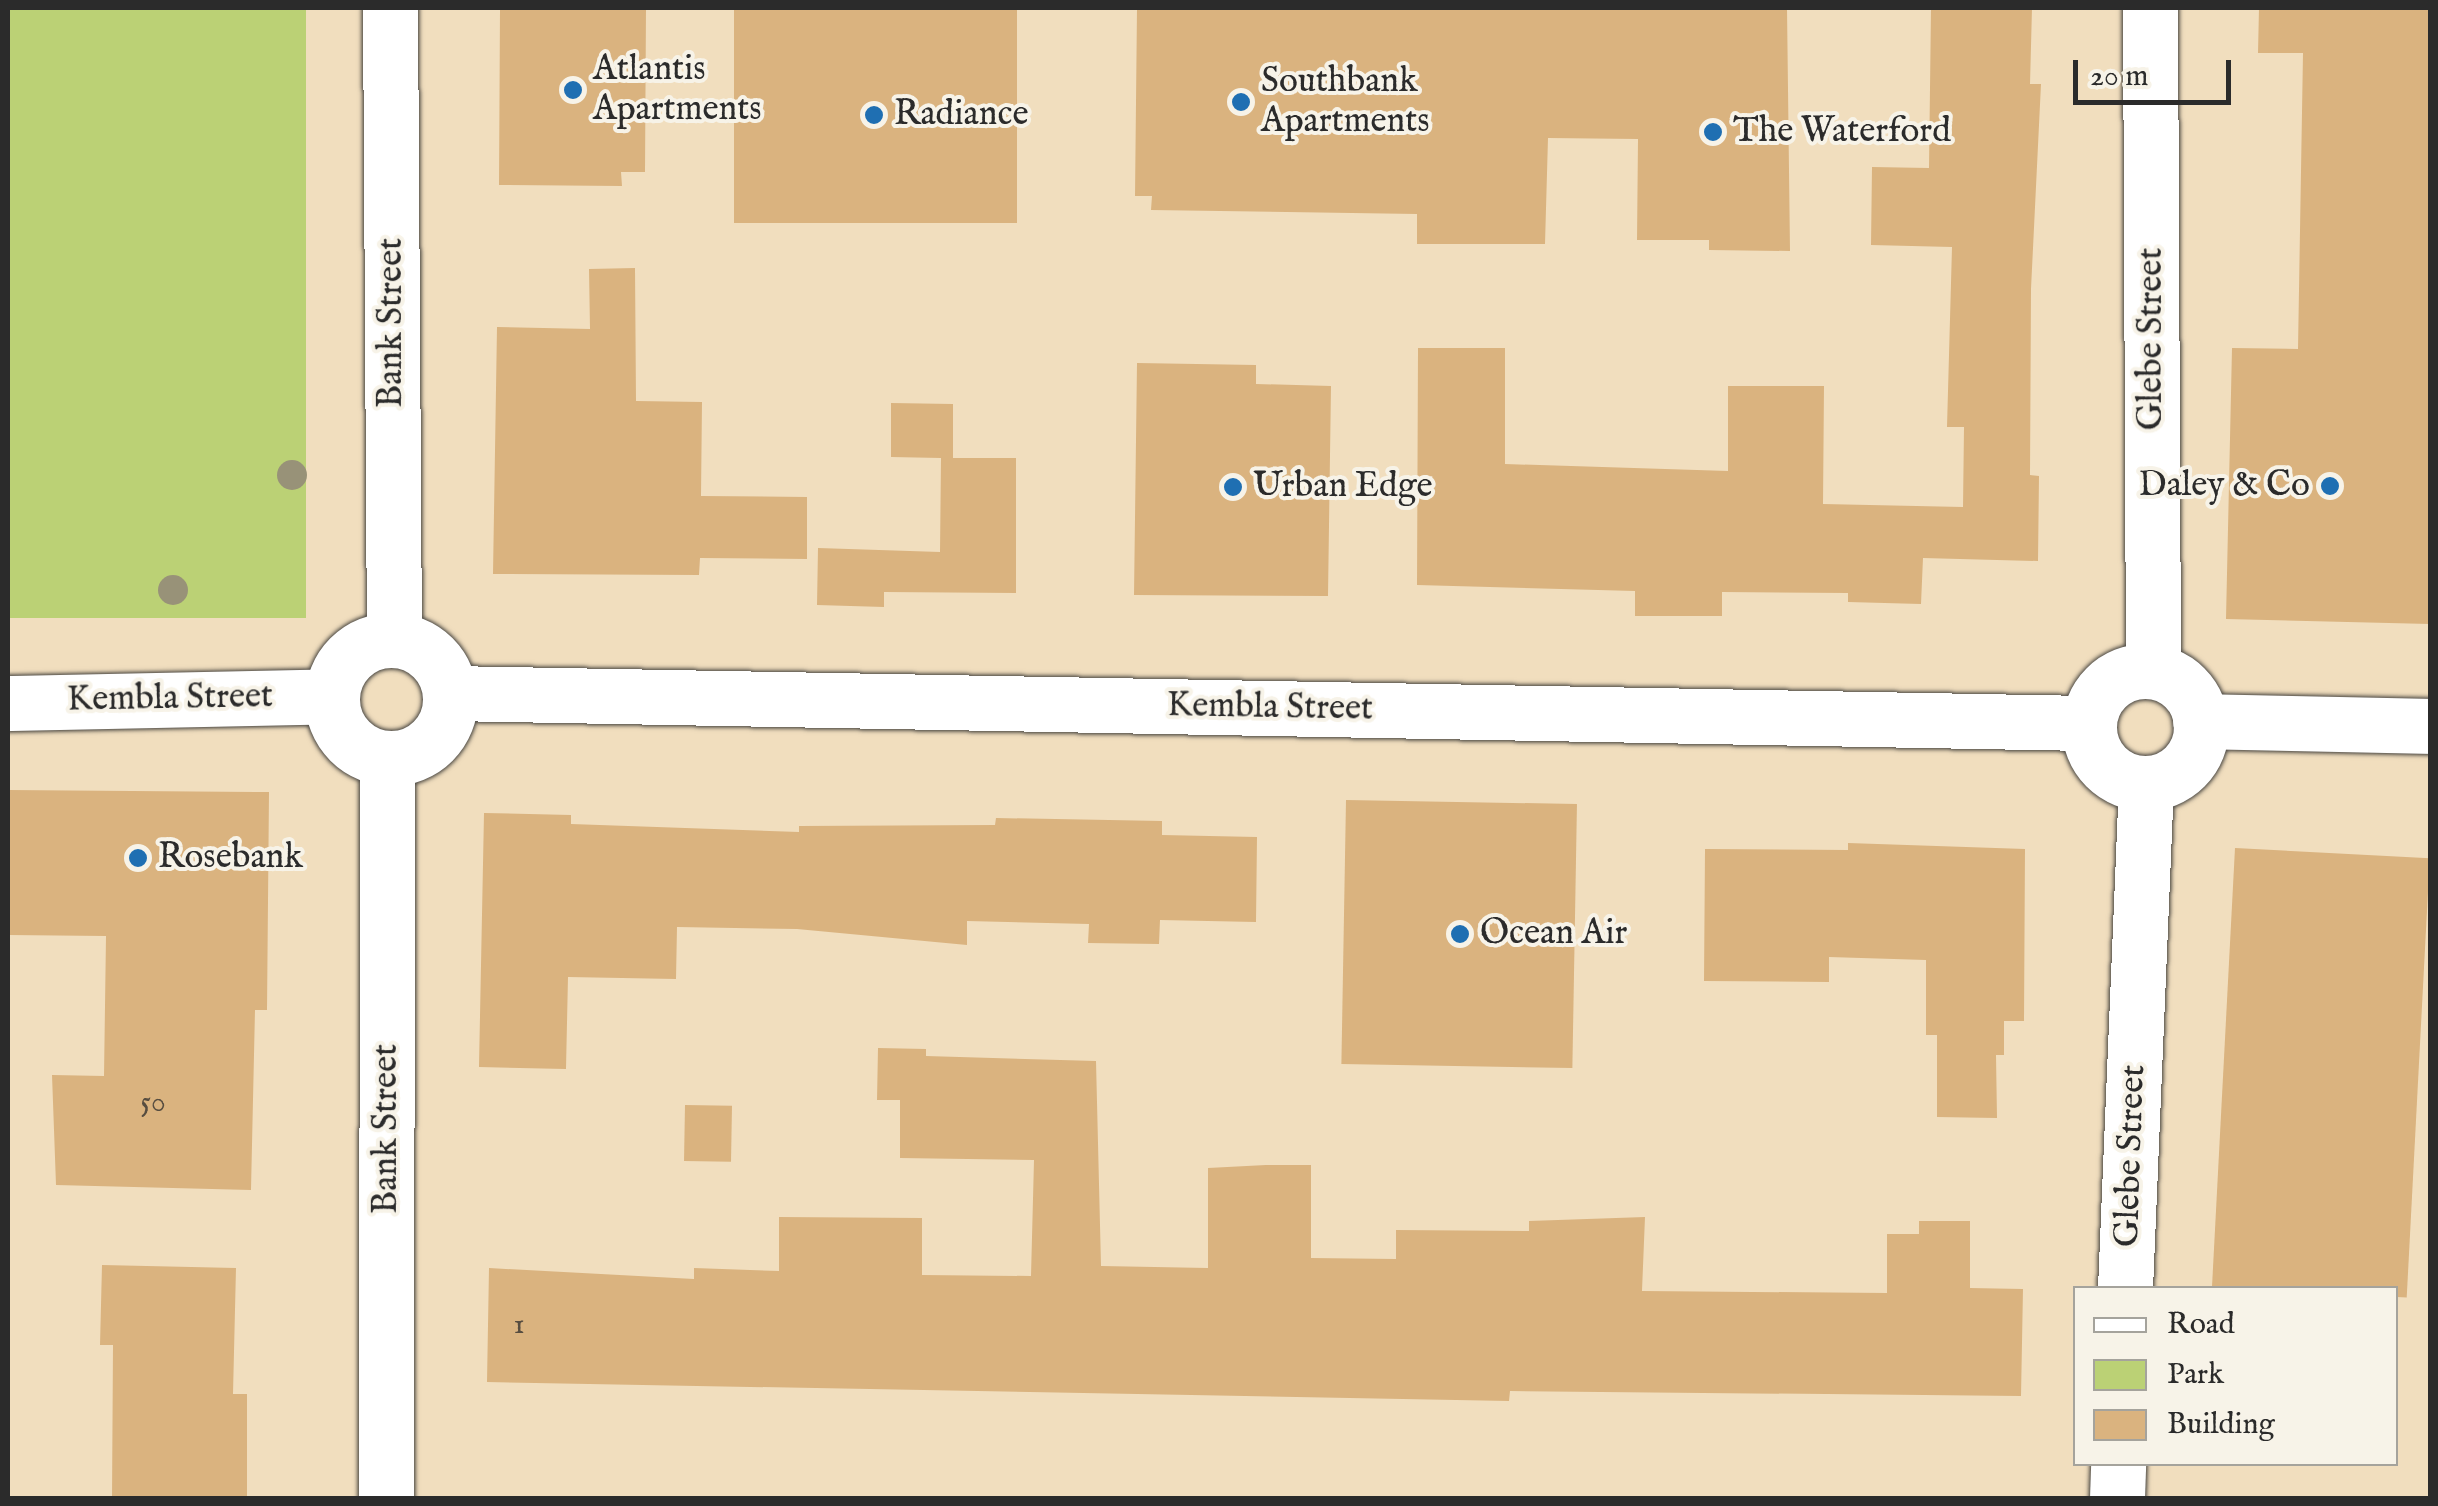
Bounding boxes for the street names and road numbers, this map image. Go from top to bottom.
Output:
street label: Bank Street [371,238,413,408]
street label: Glebe Street [2131,248,2173,430]
street label: Kembla Street [67,676,273,722]
street label: Kembla Street [1167,685,1373,731]
street label: Bank Street [366,1044,408,1214]
street label: Glebe Street [2107,1064,2155,1248]

